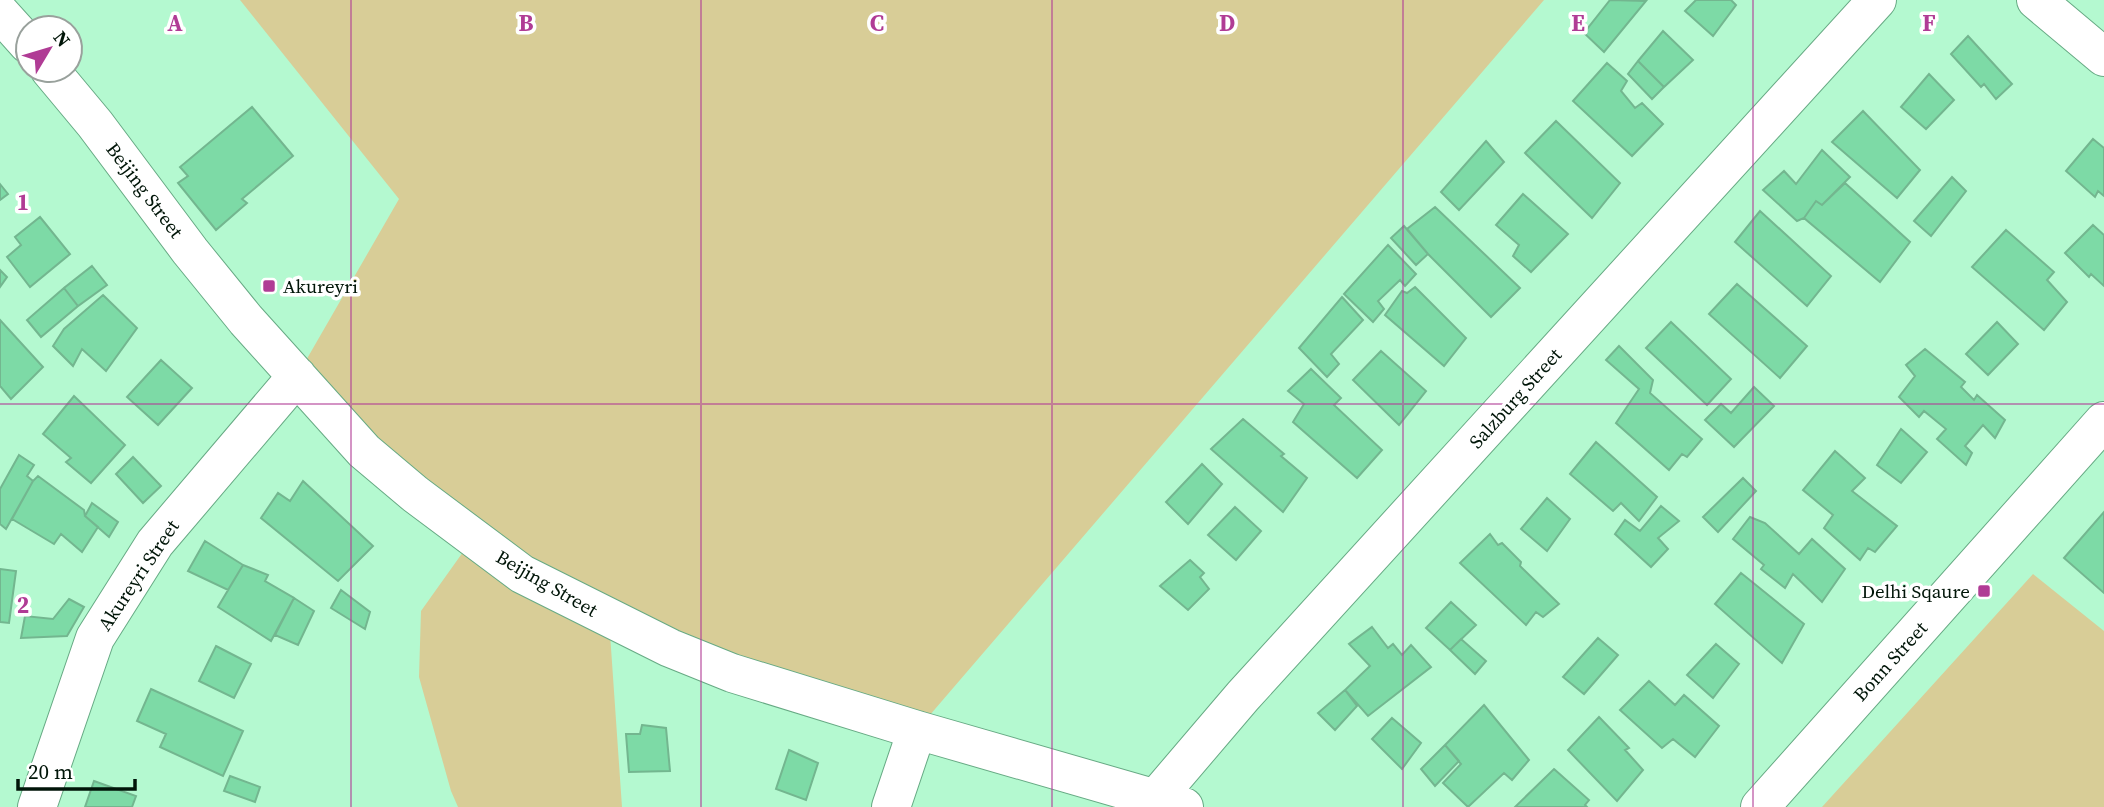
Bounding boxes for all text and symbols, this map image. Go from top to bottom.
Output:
text: A [167,7,183,39]
text: B [519,7,534,39]
text: C [870,7,884,39]
text: D [1219,7,1235,39]
text: E [1571,7,1585,39]
text: F [1922,7,1936,39]
north arrow [14,14,84,84]
text: N [48,25,77,52]
street label: Beijing Street [101,137,190,244]
text: 1 [17,186,29,218]
place label: Akureyri [283,273,358,299]
marker: Akureyri [261,278,277,294]
street label: Salzburg Street [1463,342,1568,454]
street label: Akureyri Street [91,514,185,635]
street label: Beijing Street [492,543,603,623]
place label: Delhi Sqaure [1861,578,1970,604]
marker: Delhi Sqaure [1976,583,1992,599]
text: 2 [17,589,29,621]
street label: Bonn Street [1847,615,1933,706]
scale bar [18,748,135,792]
text: 20 m [28,757,73,786]

